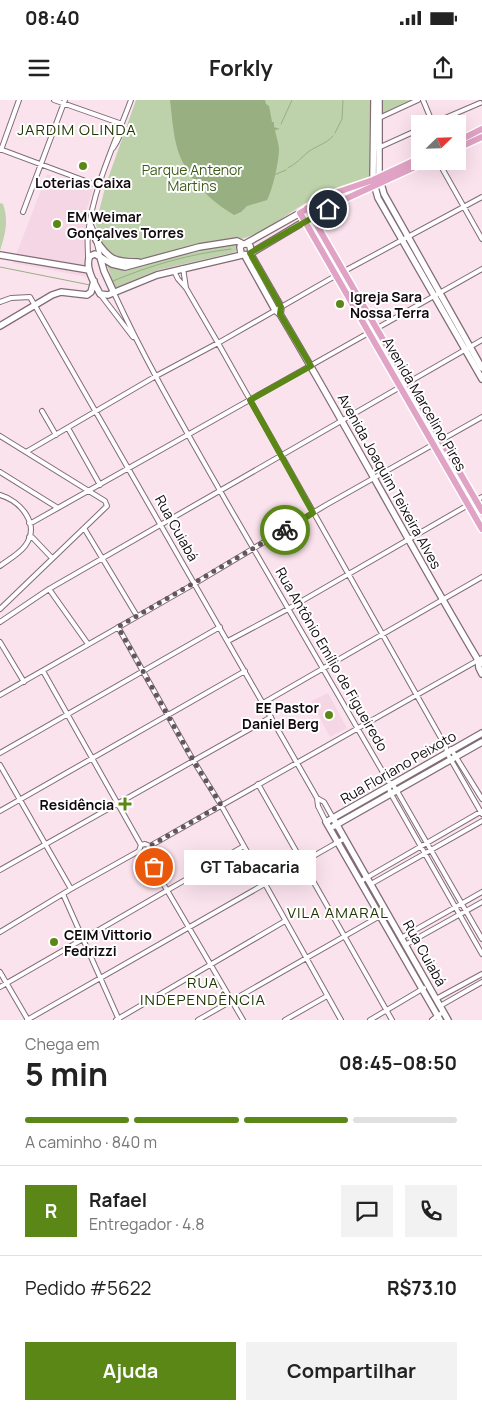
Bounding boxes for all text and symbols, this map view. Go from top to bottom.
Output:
text: 08:40 [25,5,80,31]
text: Forkly [209,53,273,83]
icon: menu [25,54,53,82]
icon: share [429,54,457,82]
north arrow [411,115,466,170]
map controls [411,115,466,170]
district label: JARDIM OLINDA [17,119,137,140]
marker: Loterias Caixa [77,160,89,172]
park label: Parque Antenor Martins [142,160,242,195]
place label: Loterias Caixa [35,173,131,192]
pin [307,188,349,230]
icon: home [314,195,342,223]
place label: EM Weimar Gonçalves Torres [67,207,184,242]
marker: EM Weimar Gonçalves Torres [51,218,63,230]
place label: Igreja Sara Nossa Terra [350,287,429,322]
marker: Igreja Sara Nossa Terra [334,298,346,310]
street label: Avenida Marcelino Pires [379,334,471,474]
street label: Avenida Joaquim Teixeira Alves [334,390,446,572]
street label: Rua Cuiabá [151,491,203,565]
courier [260,505,310,555]
icon: bike [271,516,299,544]
street label: Rua Antônio Emílio de Figueiredo [271,564,393,754]
place label: EE Pastor Daniel Berg [242,698,319,733]
marker: EE Pastor Daniel Berg [323,709,335,721]
street label: Rua Floriano Peixoto [337,726,459,808]
place label: Residência [39,795,114,814]
marker: Residência [118,797,132,811]
pin [133,846,175,888]
callout: GT Tabacaria [184,850,316,884]
icon: bag [140,853,168,881]
text: GT Tabacaria [200,856,300,878]
district label: VILA AMARAL [287,902,389,923]
street label: Rua Cuiabá [399,916,451,990]
place label: CEIM Vittorio Fedrizzi [64,925,152,960]
marker: CEIM Vittorio Fedrizzi [48,936,60,948]
district label: RUA INDEPENDÊNCIA [140,972,266,1010]
text: Chega em [25,1033,100,1055]
text: 08:45–08:50 [339,1050,457,1076]
text: 5 min [25,1052,108,1096]
text: A caminho · 840 m [25,1131,157,1153]
button: chat [341,1185,393,1237]
button: phone [405,1185,457,1237]
text: Rafael [89,1187,147,1213]
text: R [45,1198,57,1224]
text: Entregador · 4.8 [89,1213,205,1235]
text: Pedido #5622 [25,1275,151,1301]
text: R$73.10 [387,1275,457,1301]
button: Ajuda [25,1342,236,1400]
button: Compartilhar [246,1342,457,1400]

